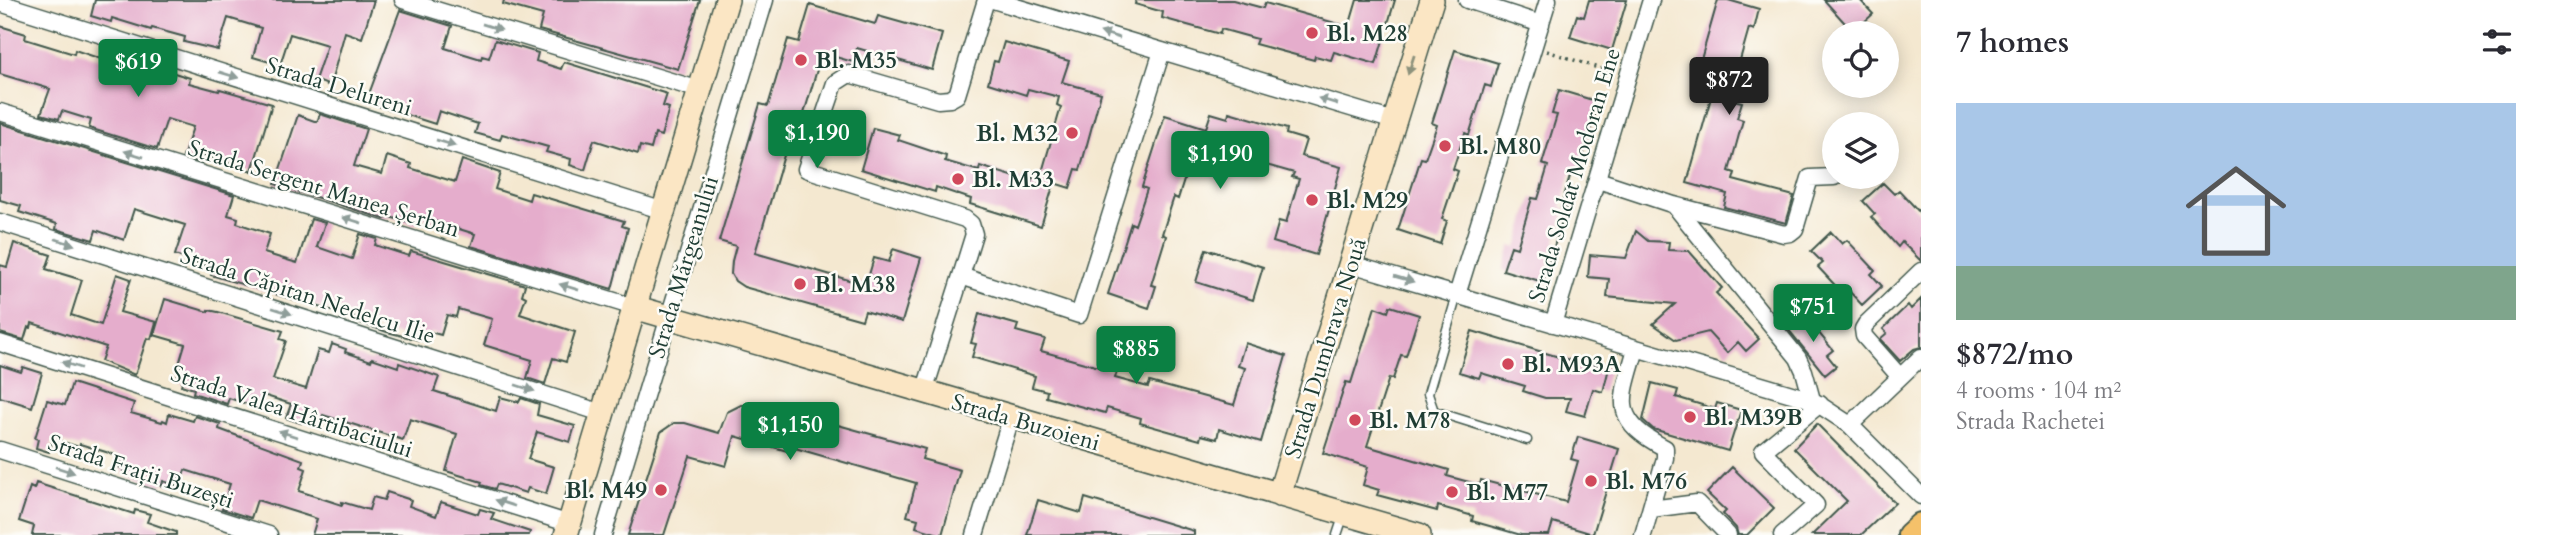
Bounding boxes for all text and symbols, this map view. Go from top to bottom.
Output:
place label: Bl. M28 [1326,18,1408,49]
map controls [1822,21,1899,189]
button: locate [1822,21,1899,98]
one-way arrow [482,22,503,33]
text: 7 homes [1956,22,2069,63]
icon: filters [2478,23,2516,61]
marker: Bl. M28 [1304,25,1320,41]
one-way arrow [1100,30,1121,40]
pin: $619 [97,40,179,99]
street label: Strada Soldat Modoran Ene [1521,44,1628,306]
place label: Bl. M35 [815,45,897,76]
text: $619 [114,46,162,77]
street label: Strada Delureni [262,50,416,123]
marker: Bl. M35 [793,52,809,68]
one-way arrow [1405,55,1416,76]
pin: $872 [1688,58,1770,117]
text: $872 [1705,64,1753,95]
one-way arrow [219,70,240,81]
one-way arrow [1317,96,1338,106]
pin: $1,190 [760,110,874,170]
button: layers [1822,112,1899,189]
text: $1,190 [784,117,850,148]
place label: Bl. M32 [976,118,1058,149]
marker: Bl. M32 [1064,125,1080,141]
place label: Bl. M80 [1459,131,1541,162]
street label: Strada Sergent Manea Șerban [184,132,464,245]
pin: $1,190 [1163,132,1277,191]
one-way arrow [436,138,457,149]
text: $1,190 [1187,138,1253,169]
marker: Bl. M80 [1437,138,1453,154]
one-way arrow [123,148,144,158]
icon: home [2173,148,2299,274]
place label: Bl. M33 [972,164,1054,195]
marker: Bl. M33 [950,171,966,187]
street label: Strada Mărgeanului [641,172,726,362]
place label: Bl. M29 [1326,185,1408,216]
marker: Bl. M29 [1304,192,1320,208]
one-way arrow [341,215,362,225]
street label: Strada Dumbrava Nouă [1277,234,1374,462]
one-way arrow [55,238,76,248]
street label: Strada Căpitan Nedelcu Ilie [176,240,439,351]
place label: Bl. M38 [814,269,896,300]
one-way arrow [1394,275,1415,285]
marker: Bl. M38 [792,276,808,292]
one-way arrow [558,282,579,292]
pin: $751 [1772,284,1854,344]
text: $751 [1789,291,1837,322]
one-way arrow [272,306,293,317]
pin: $885 [1095,326,1177,386]
text: $885 [1112,333,1160,364]
text: $872/mo [1956,334,2073,375]
place label: Bl. M93A [1522,349,1622,380]
marker: Bl. M93A [1500,356,1516,372]
street label: Strada Valea Hârtibaciului [167,358,417,465]
one-way arrow [60,359,81,370]
text: 4 rooms · 104 m² [1956,375,2121,406]
one-way arrow [515,383,536,394]
street label: Strada Buzoieni [948,387,1104,458]
pin: $1,150 [733,402,847,462]
place label: Bl. M39B [1704,402,1803,433]
place label: Bl. M78 [1369,405,1451,436]
text: Strada Rachetei [1956,406,2105,437]
text: $1,150 [757,409,823,440]
marker: Bl. M39B [1682,409,1698,425]
marker: Bl. M78 [1347,412,1363,428]
street label: Strada Frații Buzești [44,427,238,516]
one-way arrow [277,428,298,439]
one-way arrow [55,466,76,476]
place label: Bl. M76 [1605,466,1687,497]
marker: Bl. M76 [1583,473,1599,489]
place label: Bl. M49 [565,475,647,506]
place label: Bl. M77 [1466,477,1548,508]
marker: Bl. M49 [653,482,669,498]
marker: Bl. M77 [1444,484,1460,500]
one-way arrow [494,497,515,508]

